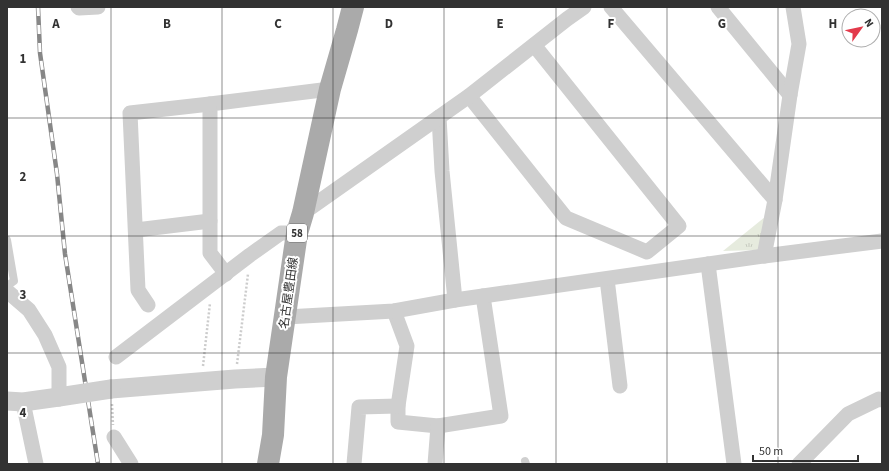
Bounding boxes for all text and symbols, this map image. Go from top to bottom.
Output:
north arrow [841,8,881,48]
text: A [51,15,60,33]
text: B [163,15,171,33]
text: C [274,15,282,33]
text: D [385,15,393,33]
text: E [496,15,504,33]
text: F [608,15,615,33]
text: G [718,15,726,33]
text: H [829,15,837,33]
text: N [861,16,877,30]
text: 1 [20,50,27,68]
text: 2 [20,168,27,186]
road number: 58 [287,224,307,242]
street label: 名古屋豊田線 [276,256,302,330]
text: 3 [20,286,27,304]
text: 4 [20,404,27,422]
scale bar [753,437,858,463]
text: 50 m [759,443,783,460]

